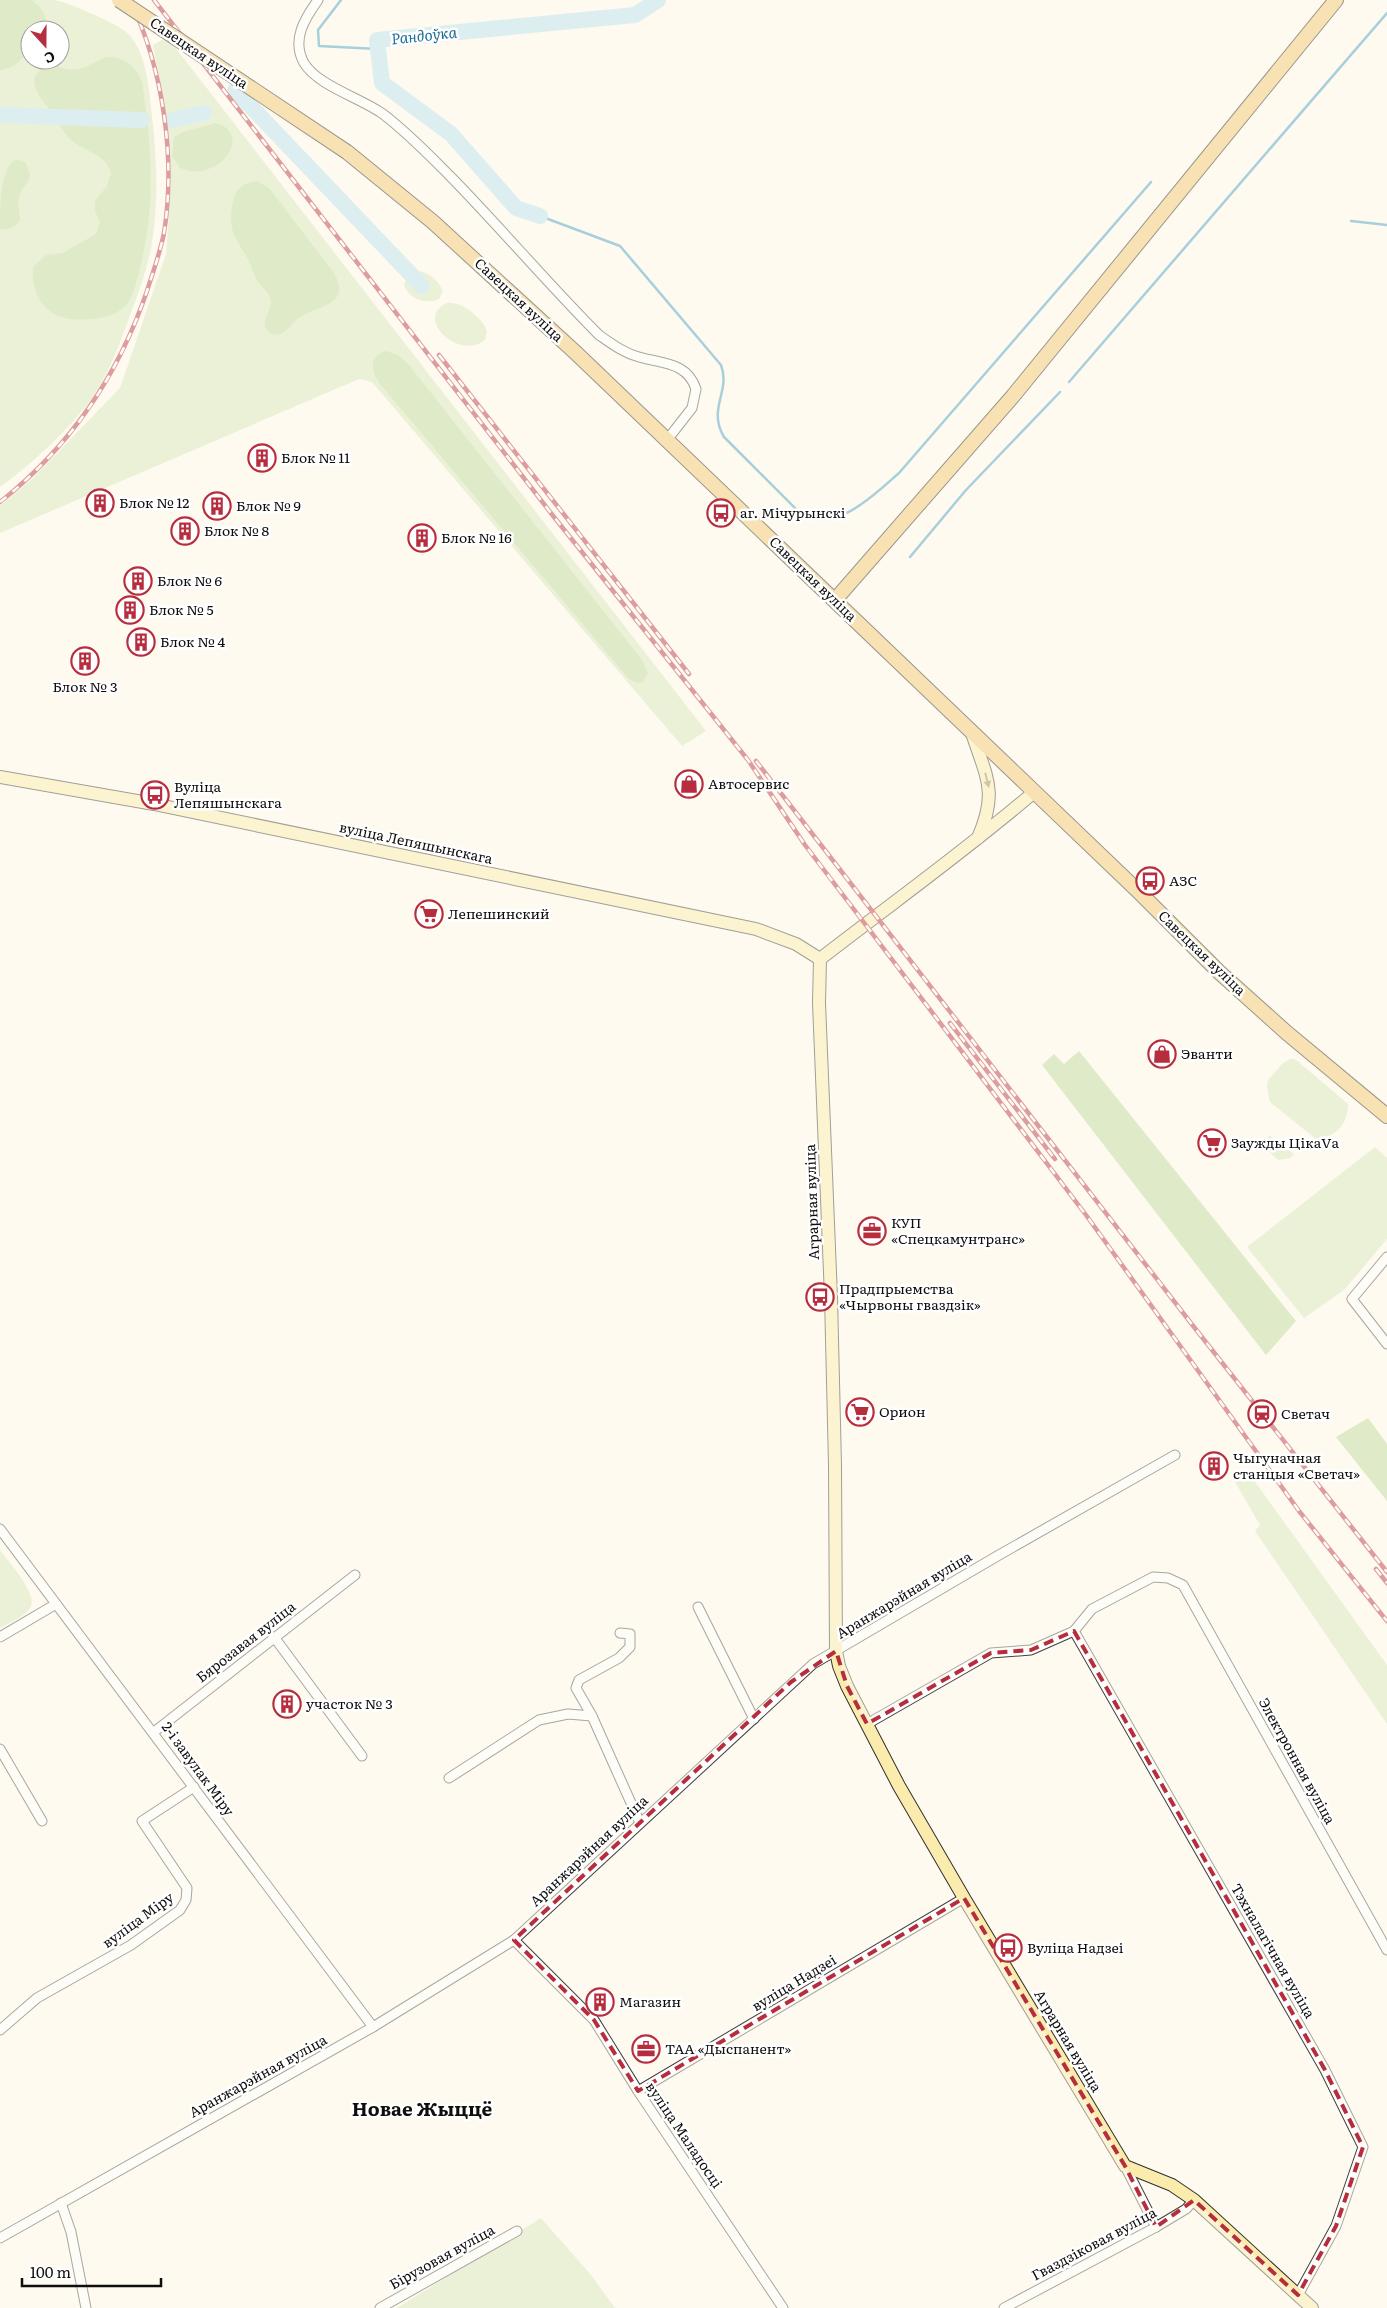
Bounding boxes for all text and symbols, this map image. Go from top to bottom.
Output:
street label: Савецкая вуліца [146,12,253,93]
north arrow [20,20,70,70]
water label: Рандоўка [390,20,458,49]
text: С [42,47,58,69]
street label: Савецкая вуліца [471,253,569,346]
building icon: Блок № 11 [247,443,277,473]
place label: Блок № 11 [281,447,350,467]
building icon: Блок № 12 [85,488,115,518]
building icon: Блок № 9 [202,491,232,521]
place label: Блок № 12 [119,492,189,512]
place label: Блок № 9 [236,495,301,515]
bus stop icon: аг. Мічурынскі [706,498,736,528]
place label: аг. Мічурынскі [740,502,846,522]
building icon: Блок № 8 [170,516,200,546]
place label: Блок № 8 [204,520,270,540]
building icon: Блок № 16 [407,523,437,553]
place label: Блок № 16 [441,527,512,547]
street label: Савецкая вуліца [765,531,862,626]
building icon: Блок № 6 [123,566,153,596]
place label: Блок № 6 [157,570,223,590]
building icon: Блок № 5 [115,595,145,625]
place label: Блок № 5 [149,599,214,619]
building icon: Блок № 4 [126,627,156,657]
place label: Блок № 4 [160,631,226,651]
building icon: Блок № 3 [70,646,100,676]
place label: Блок № 3 [52,676,118,696]
shop icon: Автосервис [674,769,704,799]
one-way arrow [983,772,991,787]
place label: Автосервис [708,773,789,793]
place label: Вуліца Лепяшынскага [174,776,282,812]
bus stop icon: Вуліца Лепяшынскага [140,780,170,810]
street label: вуліца Лепяшынскага [338,816,495,868]
bus stop icon: АЗС [1135,866,1165,896]
place label: АЗС [1169,870,1197,890]
supermarket icon: Лепешинский [414,899,444,929]
place label: Лепешинский [448,903,550,923]
street label: Савецкая вуліца [1154,905,1251,1000]
shop icon: Эванти [1147,1039,1177,1069]
place label: Эванти [1181,1043,1233,1063]
supermarket icon: Заужды ЦікаVа [1197,1128,1227,1158]
place label: Заужды ЦікаVа [1231,1132,1340,1152]
street label: Аграрная вуліца [799,1143,823,1260]
place label: КУП «Спецкамунтранс» [891,1212,1025,1248]
office icon: КУП «Спецкамунтранс» [857,1216,887,1246]
place label: Прадпрыемства «Чырвоны гваздзік» [839,1278,981,1314]
bus stop icon: Прадпрыемства «Чырвоны гваздзік» [805,1282,835,1312]
supermarket icon: Орион [845,1397,875,1427]
station icon: Светач [1247,1399,1277,1429]
place label: Орион [879,1401,926,1421]
place label: Светач [1281,1403,1330,1423]
place label: Чыгуначная станцыя «Светач» [1233,1447,1360,1483]
building icon: Чыгуначная станцыя «Светач» [1199,1451,1229,1481]
street label: Аранжарэйная вуліца [832,1545,975,1643]
street label: Бярозавая вуліца [192,1596,300,1686]
building icon: участок № 3 [272,1689,302,1719]
place label: участок № 3 [306,1693,393,1713]
street label: Электронная вуліца [1255,1694,1341,1828]
street label: 2-і завулак Міру [158,1717,240,1820]
street label: Аранжарэйная вуліца [525,1790,652,1910]
street label: Тэхналагічная вуліца [1227,1879,1321,2022]
street label: вуліца Міру [98,1886,178,1952]
bus stop icon: Вуліца Надзеі [993,1933,1023,1963]
place label: Вуліца Надзеі [1027,1937,1124,1957]
street label: вуліца Надзеі [748,1949,840,2015]
street label: Аграрная вуліца [1030,1986,1108,2096]
building icon: Магазин [585,1987,615,2017]
place label: Магазин [619,1991,681,2011]
street label: Аранжарэйная вуліца [185,2029,330,2121]
office icon: ТАА «Дыспанент» [631,2034,661,2064]
place label: ТАА «Дыспанент» [665,2038,792,2058]
street label: вуліца Маладосці [642,2077,728,2192]
district label: Новае Жыццё [352,2094,492,2122]
street label: Гваздзіковая вуліца [1027,2201,1160,2285]
street label: Бірузовая вуліца [385,2219,498,2293]
scale bar [22,2256,161,2288]
text: 100 m [30,2260,71,2283]

